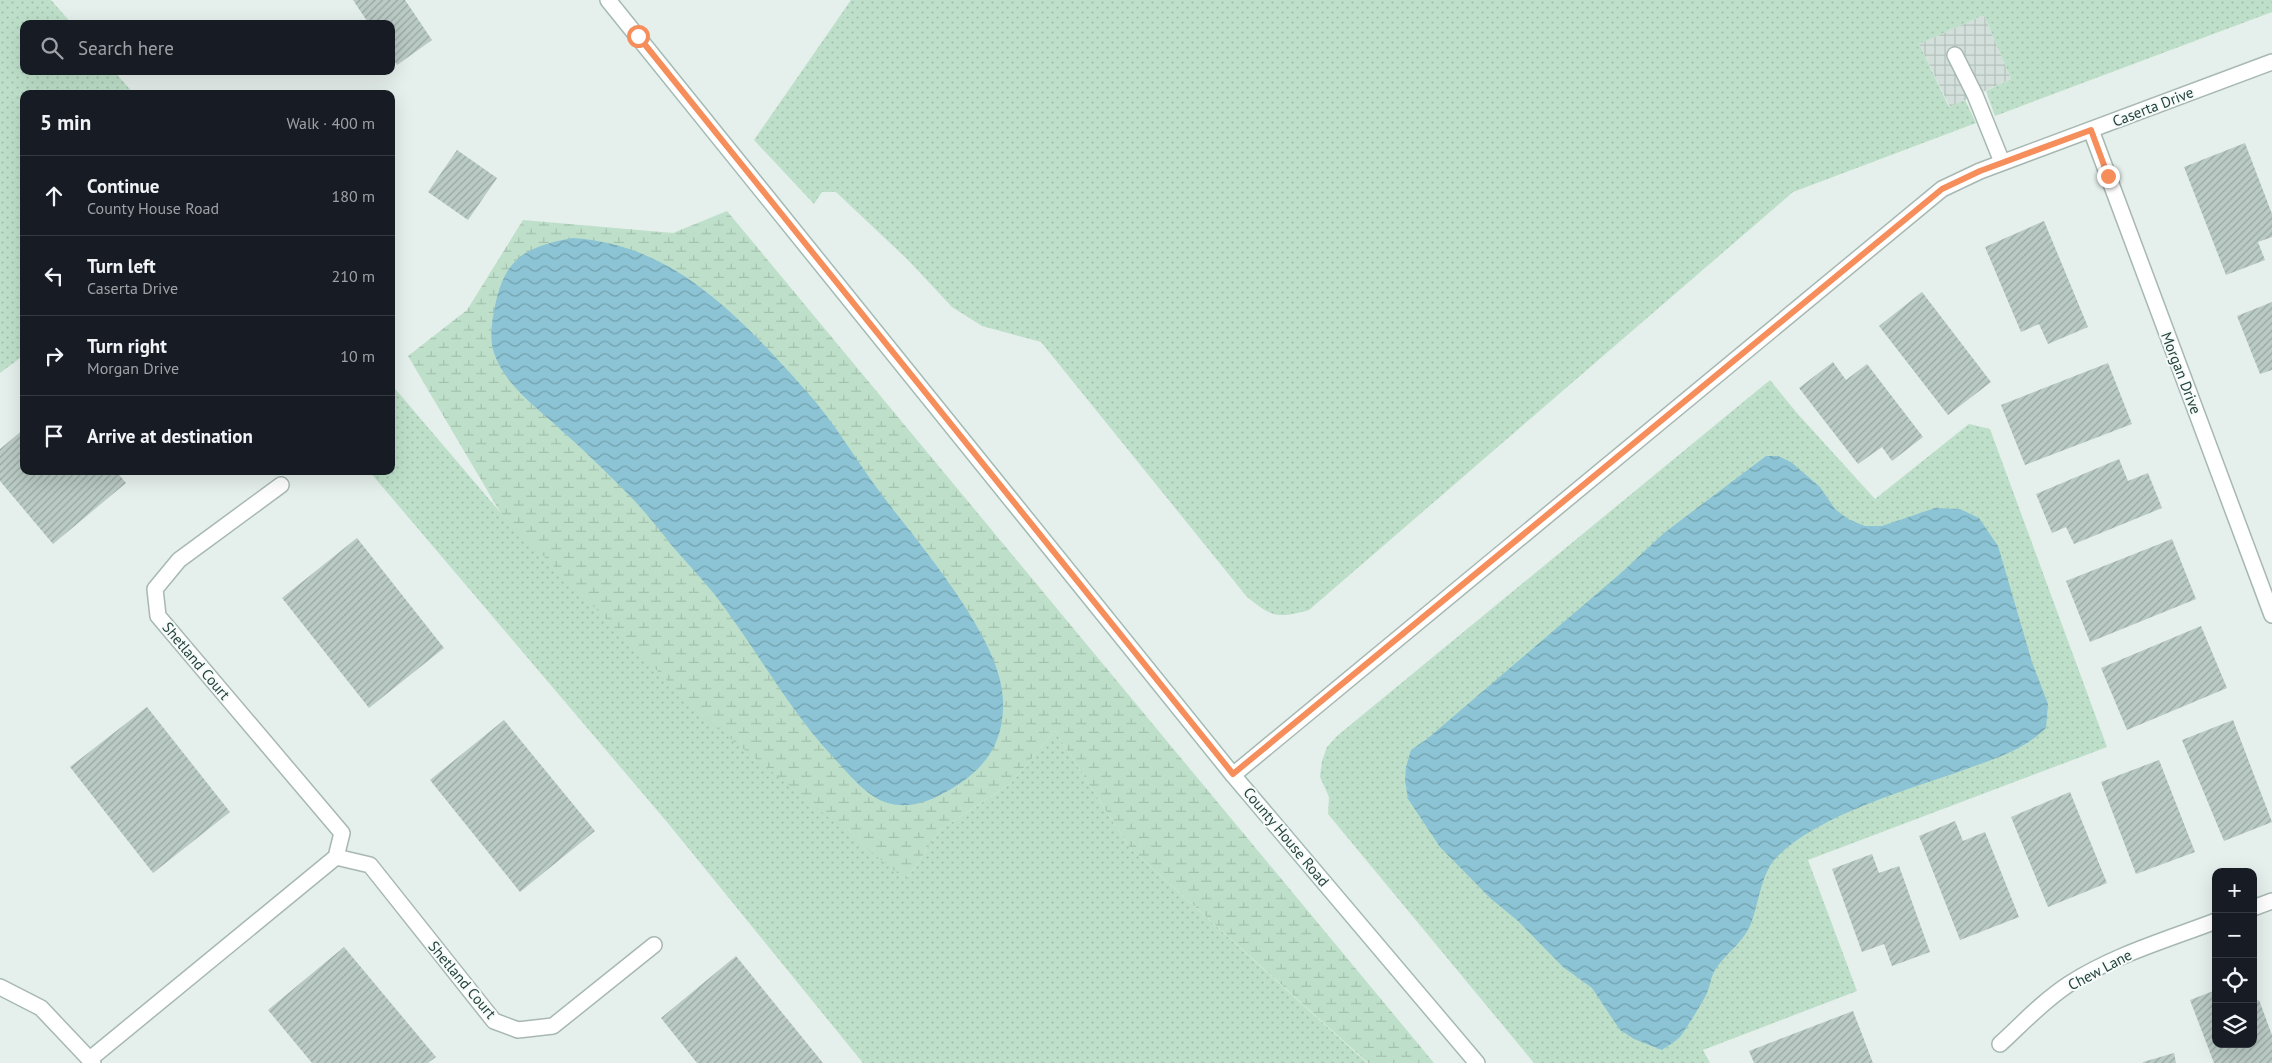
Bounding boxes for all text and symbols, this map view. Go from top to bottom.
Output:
search box [20,20,395,75]
route start [627,25,650,48]
icon: search [38,34,66,62]
text: Search here [78,36,174,60]
street label: Caserta Drive [2110,82,2196,131]
text: 5 min [40,109,91,136]
text: Walk · 400 m [286,113,375,133]
route end [2097,165,2120,188]
text: Continue [87,174,159,198]
icon: ahead [40,182,68,210]
text: 180 m [332,186,375,206]
text: County House Road [87,198,219,218]
text: Turn left [87,254,156,278]
icon: left [40,262,68,290]
text: 210 m [332,266,375,286]
text: Caserta Drive [87,278,178,298]
street label: Morgan Drive [2157,329,2206,417]
text: Turn right [87,334,167,358]
icon: right [40,342,68,370]
text: 10 m [340,346,375,366]
text: Morgan Drive [87,358,179,378]
icon: arrive [40,422,68,450]
text: Arrive at destination [87,424,253,448]
street label: Shetland Court [158,618,234,703]
street label: County House Road [1239,783,1333,890]
map controls [2212,868,2257,1048]
button: + [2212,868,2257,913]
button: − [2212,913,2257,958]
street label: Shetland Court [424,937,500,1022]
street label: Chew Lane [2065,945,2135,994]
button: locate [2212,958,2257,1003]
button: layers [2212,1003,2257,1048]

